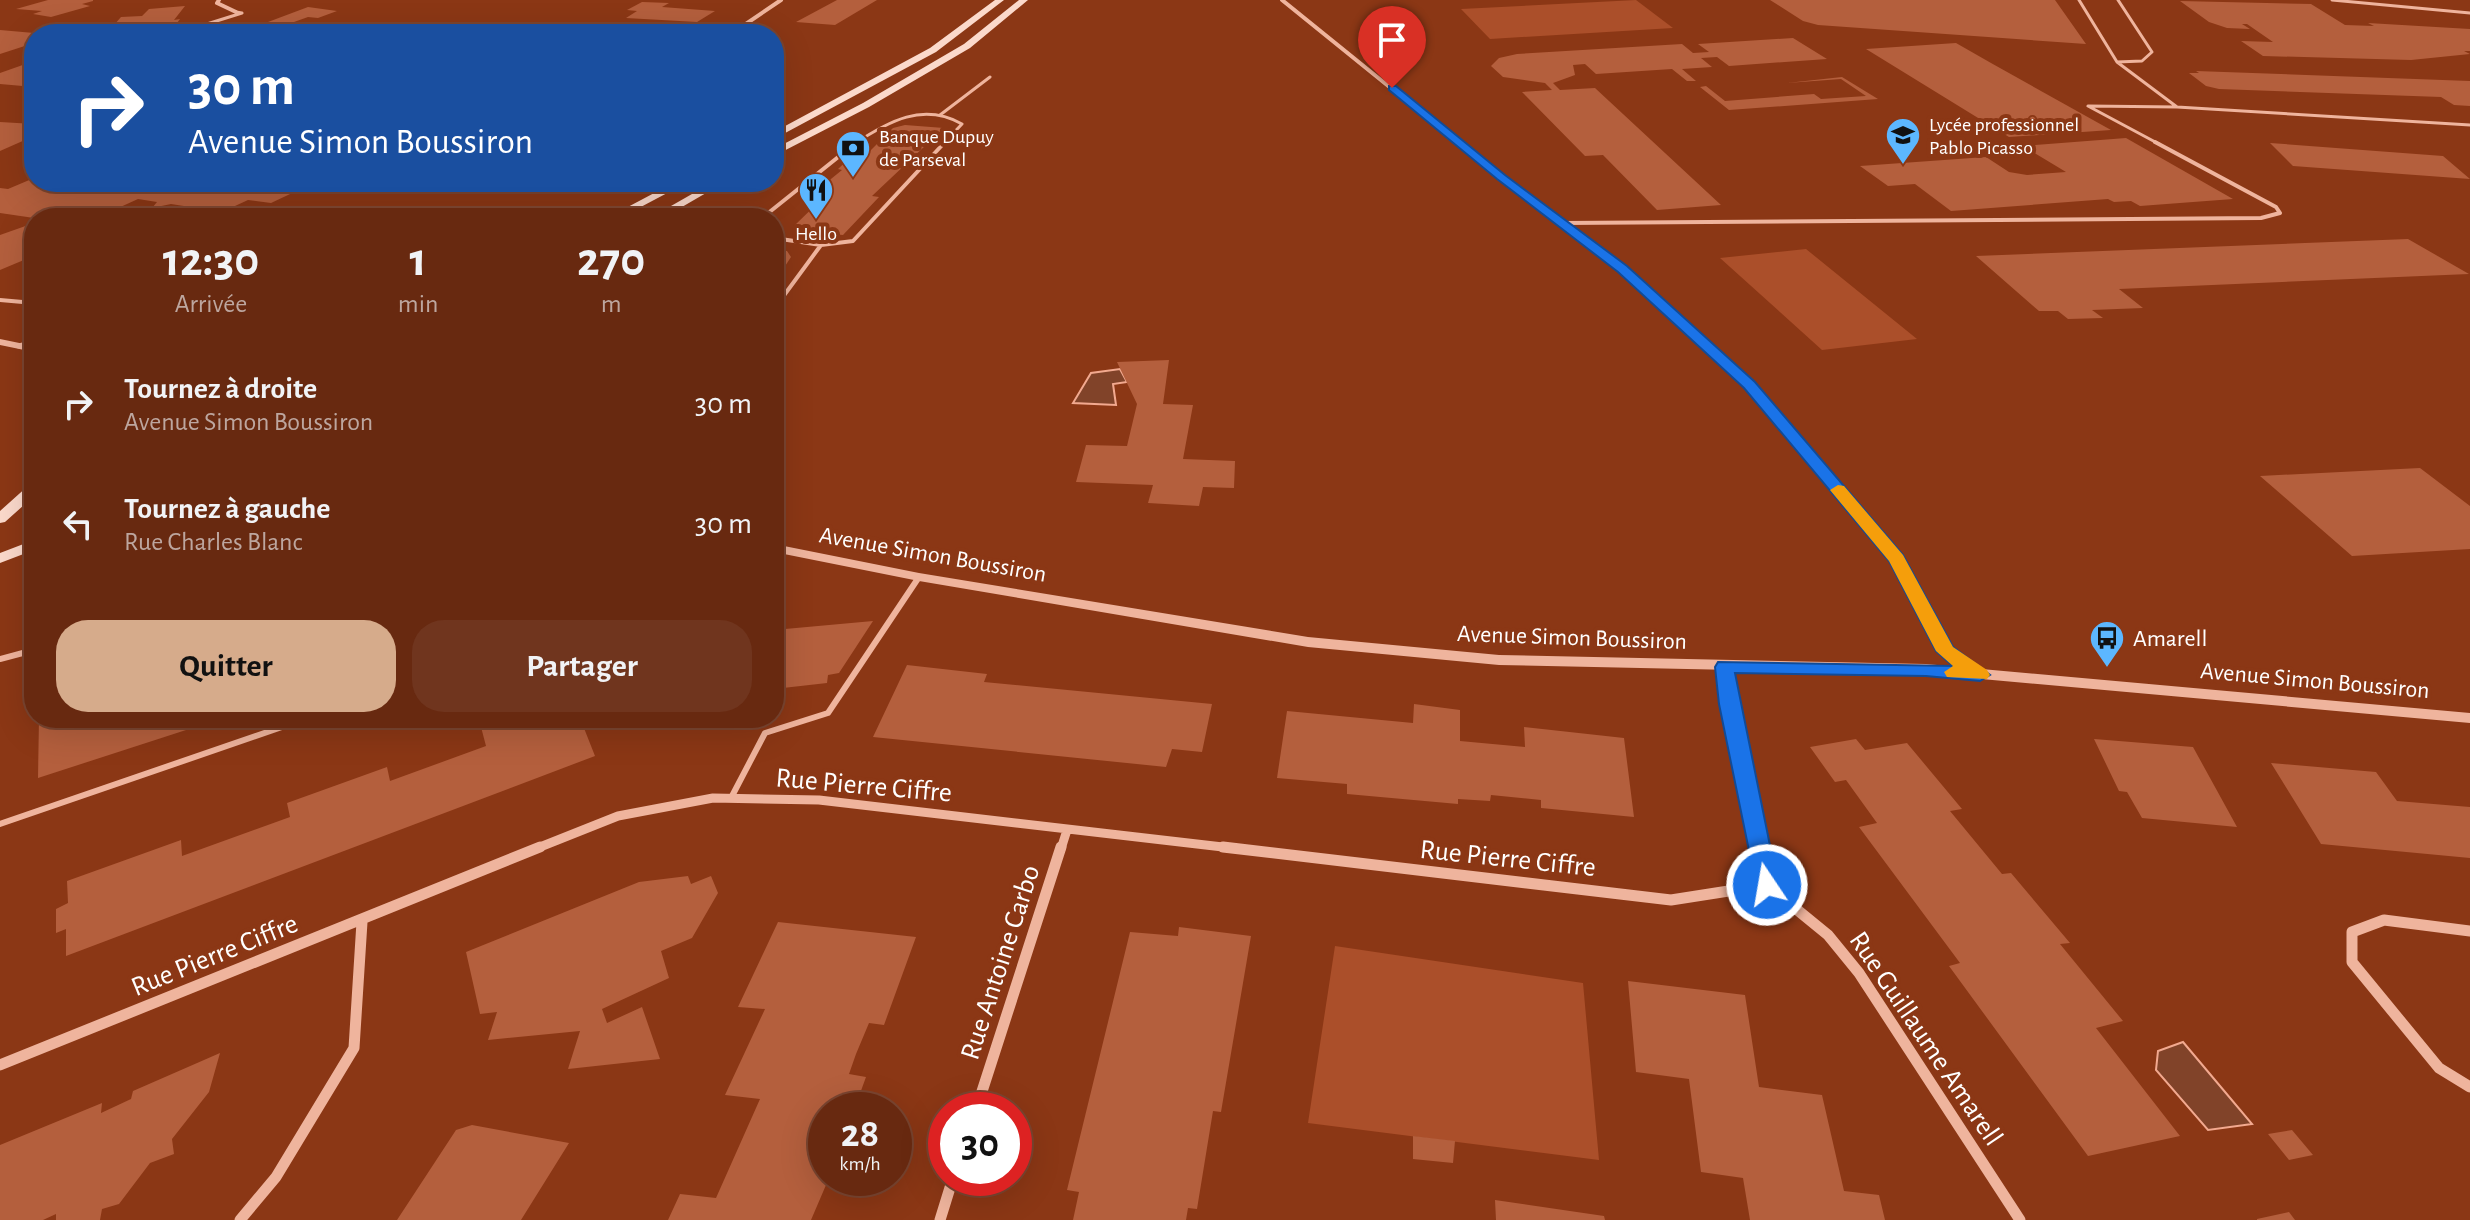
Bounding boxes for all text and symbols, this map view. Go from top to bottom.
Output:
pin [1358,6,1426,88]
icon: arrive [1370,18,1414,62]
icon: right [56,56,160,160]
text: 30 m [188,59,295,115]
place label: Lycée professionnel Pablo Picasso [1929,115,2079,158]
school or university icon: Lycée professionnel Pablo Picasso [1884,116,1922,166]
text: Avenue Simon Boussiron [188,124,533,160]
place label: Banque Dupuy de Parseval [879,127,994,170]
bank icon: Banque Dupuy de Parseval [834,129,872,179]
restaurant icon: Hello [797,171,835,221]
place label: Hello [795,224,837,244]
text: 12:30 [163,237,259,285]
text: 1 [409,237,427,285]
text: 270 [577,237,645,285]
text: Arrivée [175,291,247,317]
text: min [398,291,438,317]
text: m [601,291,622,317]
text: Tournez à droite [124,374,317,404]
icon: right [56,382,100,426]
text: 30 m [695,389,752,419]
text: Avenue Simon Boussiron [124,409,373,435]
text: Tournez à gauche [124,494,331,524]
icon: left [56,502,100,546]
text: 30 m [695,509,752,539]
street label: Avenue Simon Boussiron [817,523,1048,587]
text: Rue Charles Blanc [124,529,303,555]
bus stop icon: Amarell [2088,619,2126,669]
button: Quitter [56,620,396,712]
button: Partager [412,620,752,712]
street label: Avenue Simon Boussiron [1457,622,1687,654]
place label: Amarell [2133,627,2207,651]
street label: Avenue Simon Boussiron [2199,659,2431,703]
street label: Rue Pierre Ciffre [775,764,953,808]
street label: Rue Pierre Ciffre [1418,836,1597,882]
position arrow [1725,843,1809,927]
street label: Rue Antoine Carbo [956,862,1046,1063]
street label: Rue Pierre Ciffre [128,910,302,1002]
street label: Rue Guillaume Amarell [1843,927,2007,1151]
speed limit sign: 30 [928,1092,1032,1196]
text: 28 [841,1114,879,1154]
text: km/h [839,1154,881,1174]

